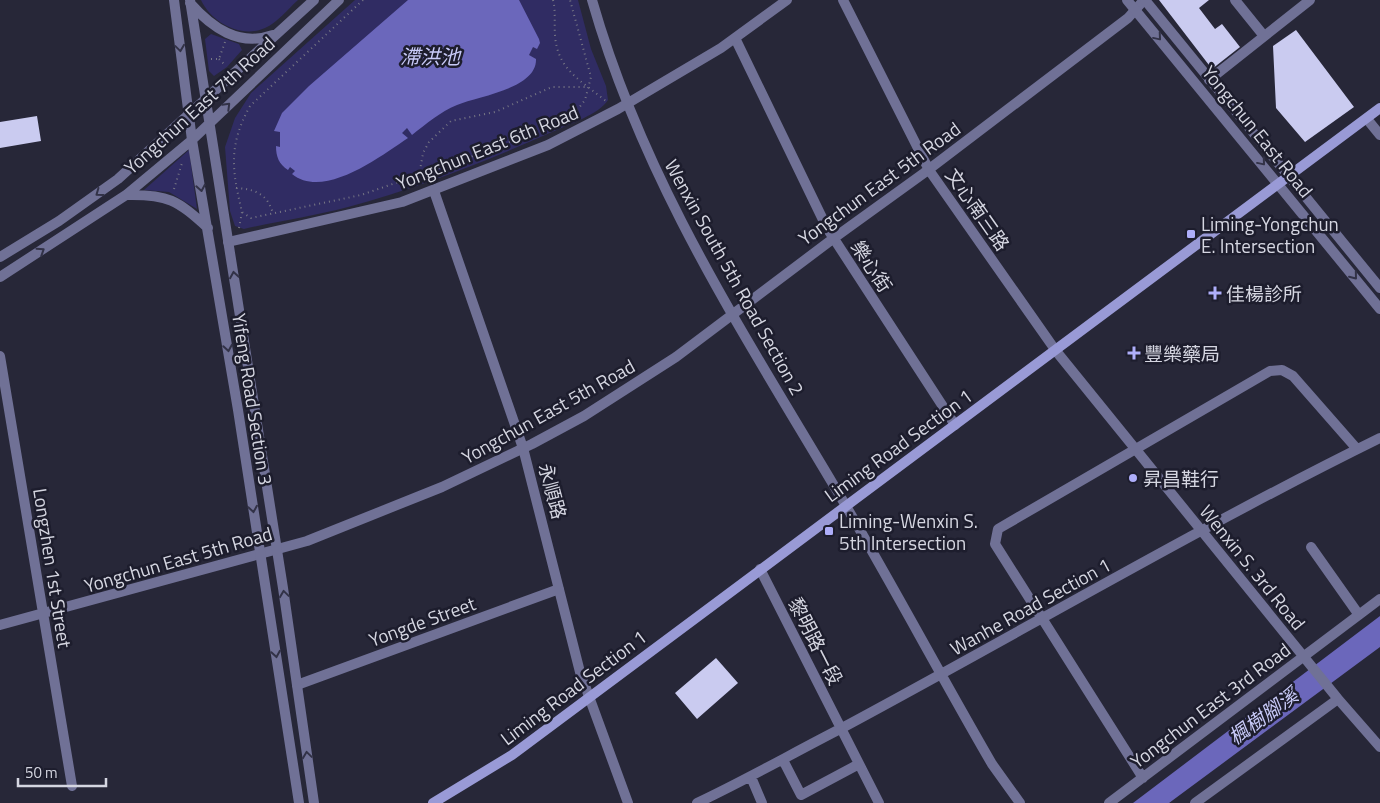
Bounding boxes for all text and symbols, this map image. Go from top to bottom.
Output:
street label: Yongchun East 7th Road [117,29,281,181]
one-way arrow [1153,32,1162,41]
water label: 滯洪池 [400,41,462,72]
one-way arrow [174,45,185,53]
street label: Yongchun East Road [1196,59,1320,203]
street label: Yongchun East 6th Road [391,97,583,197]
one-way arrow [221,103,230,112]
street label: Yongchun East 5th Road [792,114,966,252]
street label: Wenxin South 5th Road Section 2 [658,154,812,400]
one-way arrow [1257,157,1266,166]
street label: 文心南三路 [939,162,1017,256]
one-way arrow [195,184,205,193]
one-way arrow [96,187,105,195]
place label: Liming-Yongchun E. Intersection [1201,209,1339,260]
marker: Liming-Yongchun E. Intersection [1185,228,1197,240]
street label: 樂心街 [844,234,900,298]
one-way arrow [35,247,44,257]
one-way arrow [1348,270,1356,279]
one-way arrow [229,271,239,279]
place label: 佳楊診所 [1226,279,1302,308]
marker: 佳楊診所 [1208,286,1222,300]
street label: Yifeng Road Section 3 [225,311,281,487]
place label: 豐樂藥局 [1144,339,1220,368]
one-way arrow [222,344,232,353]
marker: 豐樂藥局 [1128,347,1140,359]
street label: Yongchun East 5th Road [456,351,640,471]
street label: Liming Road Section 1 [818,381,978,509]
street label: 永順路 [532,460,574,522]
place label: 昇昌鞋行 [1143,464,1219,493]
marker: 昇昌鞋行 [1127,472,1139,484]
street label: Longzhen 1st Street [26,486,80,650]
street label: Wenxin S. 3rd Road [1193,498,1313,636]
one-way arrow [247,505,258,513]
place label: Liming-Wenxin S. 5th Intersection [839,506,978,557]
street label: Yongchun East 5th Road [81,518,275,600]
marker: Liming-Wenxin S. 5th Intersection [823,525,835,537]
street label: Wanhe Road Section 1 [944,550,1116,662]
street label: Yongde Street [365,588,480,654]
one-way arrow [279,590,289,598]
street label: 黎明路一段 [782,592,850,690]
street label: Liming Road Section 1 [494,622,652,752]
street label: Yongchun East 3rd Road [1124,635,1296,775]
one-way arrow [271,649,281,658]
water label: 楓樹腳溪 [1222,678,1307,752]
one-way arrow [302,750,313,758]
scale bar [18,756,105,788]
text: 50 m [25,761,58,784]

